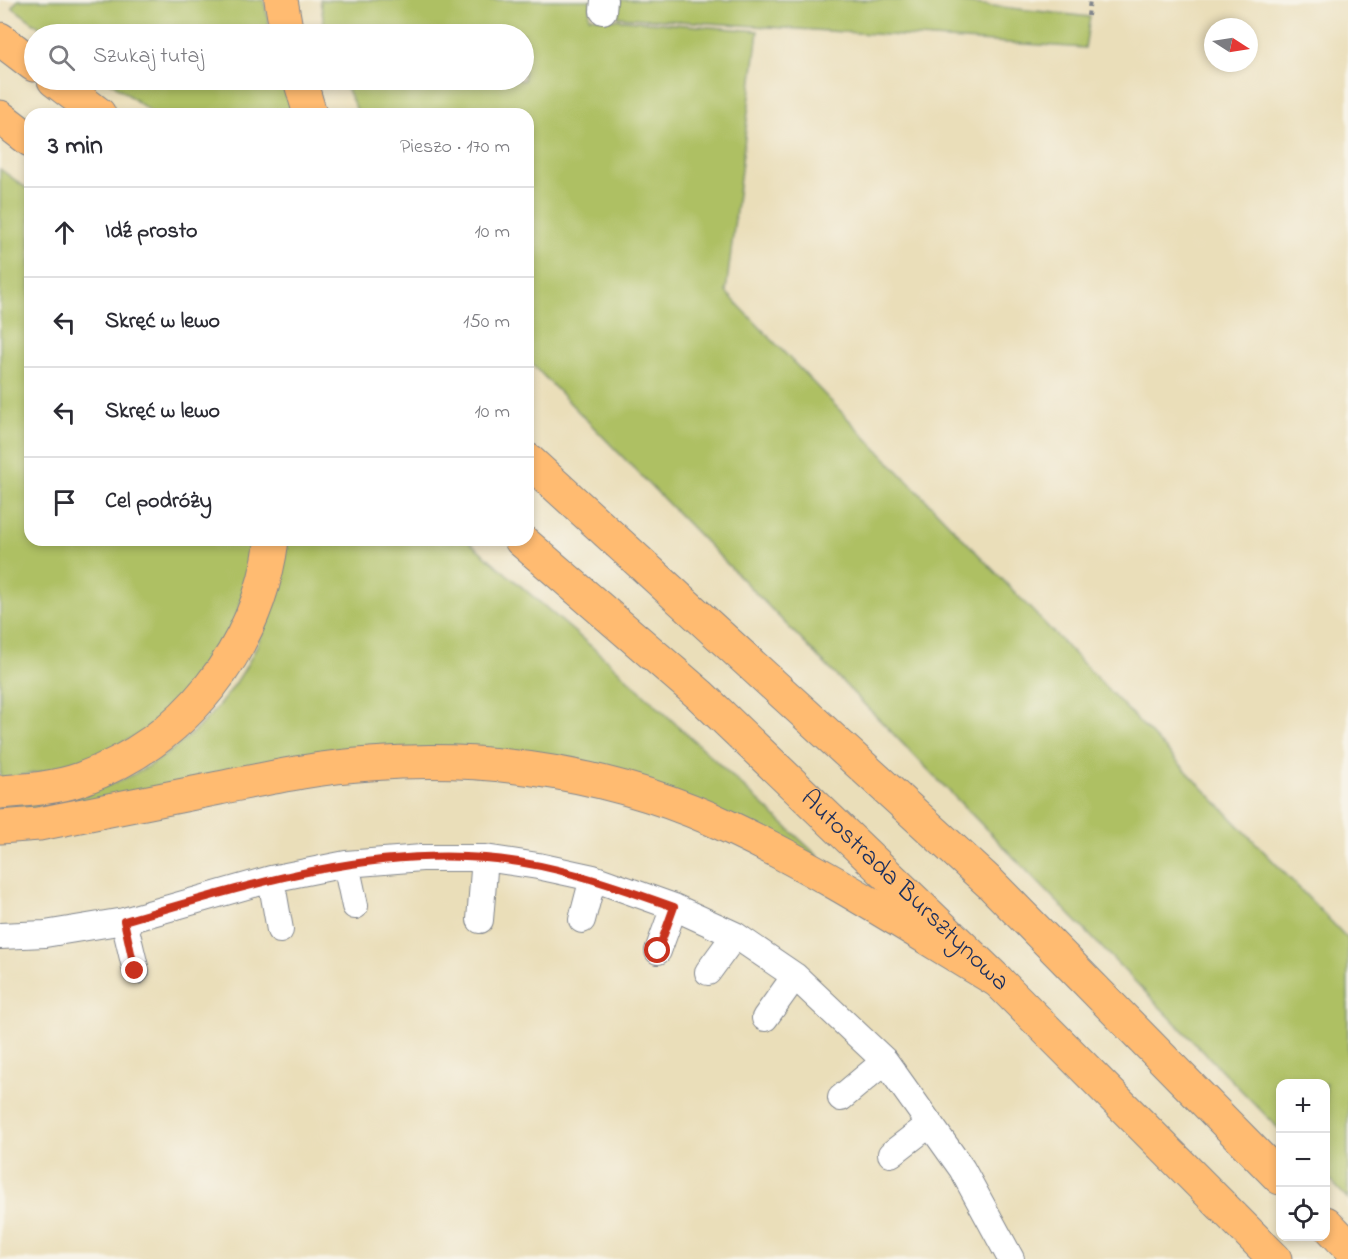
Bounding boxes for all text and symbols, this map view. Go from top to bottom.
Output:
north arrow [1204,18,1258,72]
search box [24,24,534,90]
icon: search [45,41,78,74]
text: Szukaj tutaj [93,41,204,73]
text: 3 min [48,128,103,166]
text: Pieszo · 170 m [400,133,510,162]
icon: ahead [48,216,81,249]
text: Idź prosto [105,216,198,248]
text: 10 m [474,218,510,247]
icon: left [48,306,81,339]
text: Skręć w lewo [105,306,220,338]
text: 150 m [463,308,510,337]
icon: left [48,396,81,429]
text: Skręć w lewo [105,396,220,428]
text: 10 m [474,398,510,427]
icon: arrive [48,486,81,519]
text: Cel podróży [105,486,212,518]
street label: Autostrada Bursztynowa [791,781,1018,1001]
route start [644,937,670,963]
route end [121,957,147,983]
map controls [1276,1079,1330,1241]
button: + [1276,1079,1330,1133]
button: − [1276,1133,1330,1187]
button: locate [1276,1187,1330,1241]

